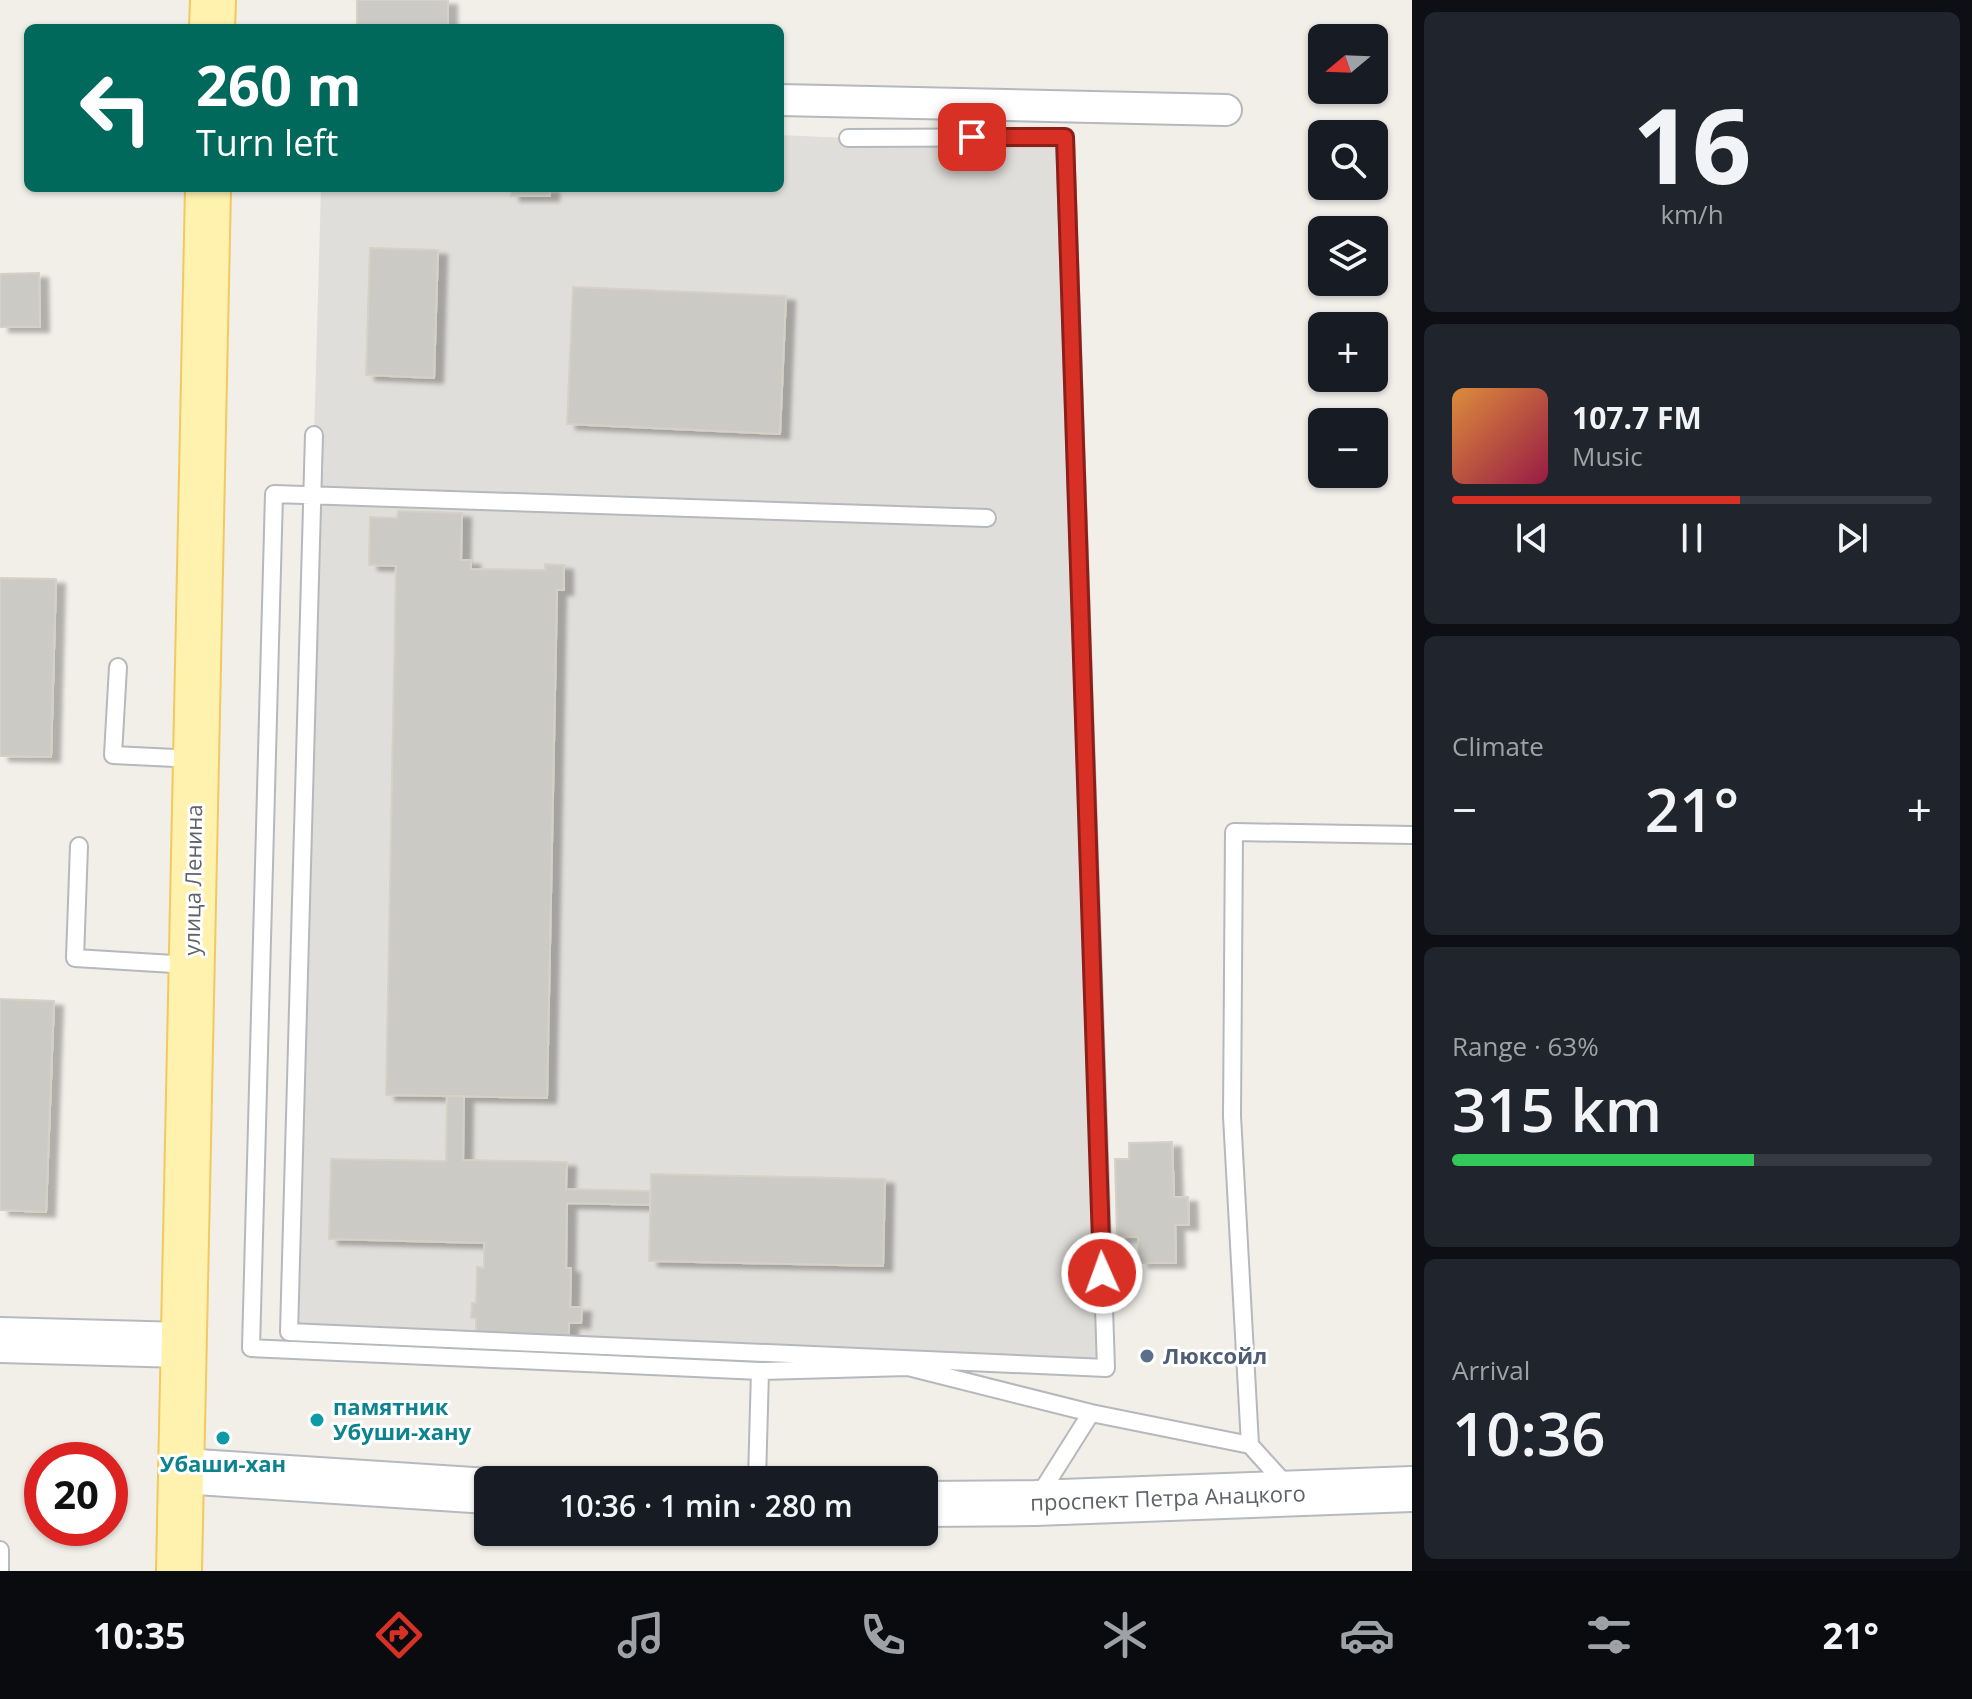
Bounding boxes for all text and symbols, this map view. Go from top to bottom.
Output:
north arrow [1308,24,1388,104]
map controls [1308,24,1388,488]
text: 260 m [196,46,362,122]
icon: left [64,56,168,160]
text: 16 [1633,73,1751,214]
pin [938,103,1006,171]
icon: arrive [950,115,994,159]
text: Turn left [196,118,338,167]
button: search [1308,120,1388,200]
text: km/h [1660,196,1724,232]
button: layers [1308,216,1388,296]
button: + [1308,312,1388,392]
text: 107.7 FM [1572,397,1702,438]
button: − [1308,408,1388,488]
text: Music [1572,438,1643,474]
icon: previous [1510,516,1554,560]
icon: pause [1670,516,1714,560]
icon: next [1830,516,1874,560]
text: Climate [1452,728,1544,764]
text: 21° [1645,768,1739,850]
text: − [1452,779,1477,839]
text: + [1907,779,1932,839]
street label: улица Ленина [176,804,208,956]
text: Range · 63% [1452,1028,1599,1064]
text: 315 km [1452,1068,1662,1150]
position arrow [1060,1231,1144,1315]
place label: Люксойл [1163,1340,1267,1370]
marker: Люксойл [1138,1347,1156,1365]
text: Arrival [1452,1352,1530,1388]
place label: памятник Убуши-хану [333,1391,472,1446]
text: 10:36 [1452,1392,1606,1474]
marker: памятник Убуши-хану [308,1411,326,1429]
marker: Убаши-хан [214,1429,232,1447]
speed limit sign: 20 [24,1442,128,1546]
place label: Убаши-хан [160,1448,286,1478]
street label: проспект Петра Анацкого [1030,1477,1306,1517]
text: 10:36 · 1 min · 280 m [559,1485,853,1526]
icon: directions [371,1607,427,1663]
icon: music [613,1607,669,1663]
icon: phone [855,1607,911,1663]
icon: climate [1097,1607,1153,1663]
icon: car [1339,1607,1395,1663]
icon: filters [1581,1607,1637,1663]
text: 10:35 [93,1611,186,1660]
text: 21° [1822,1611,1879,1660]

